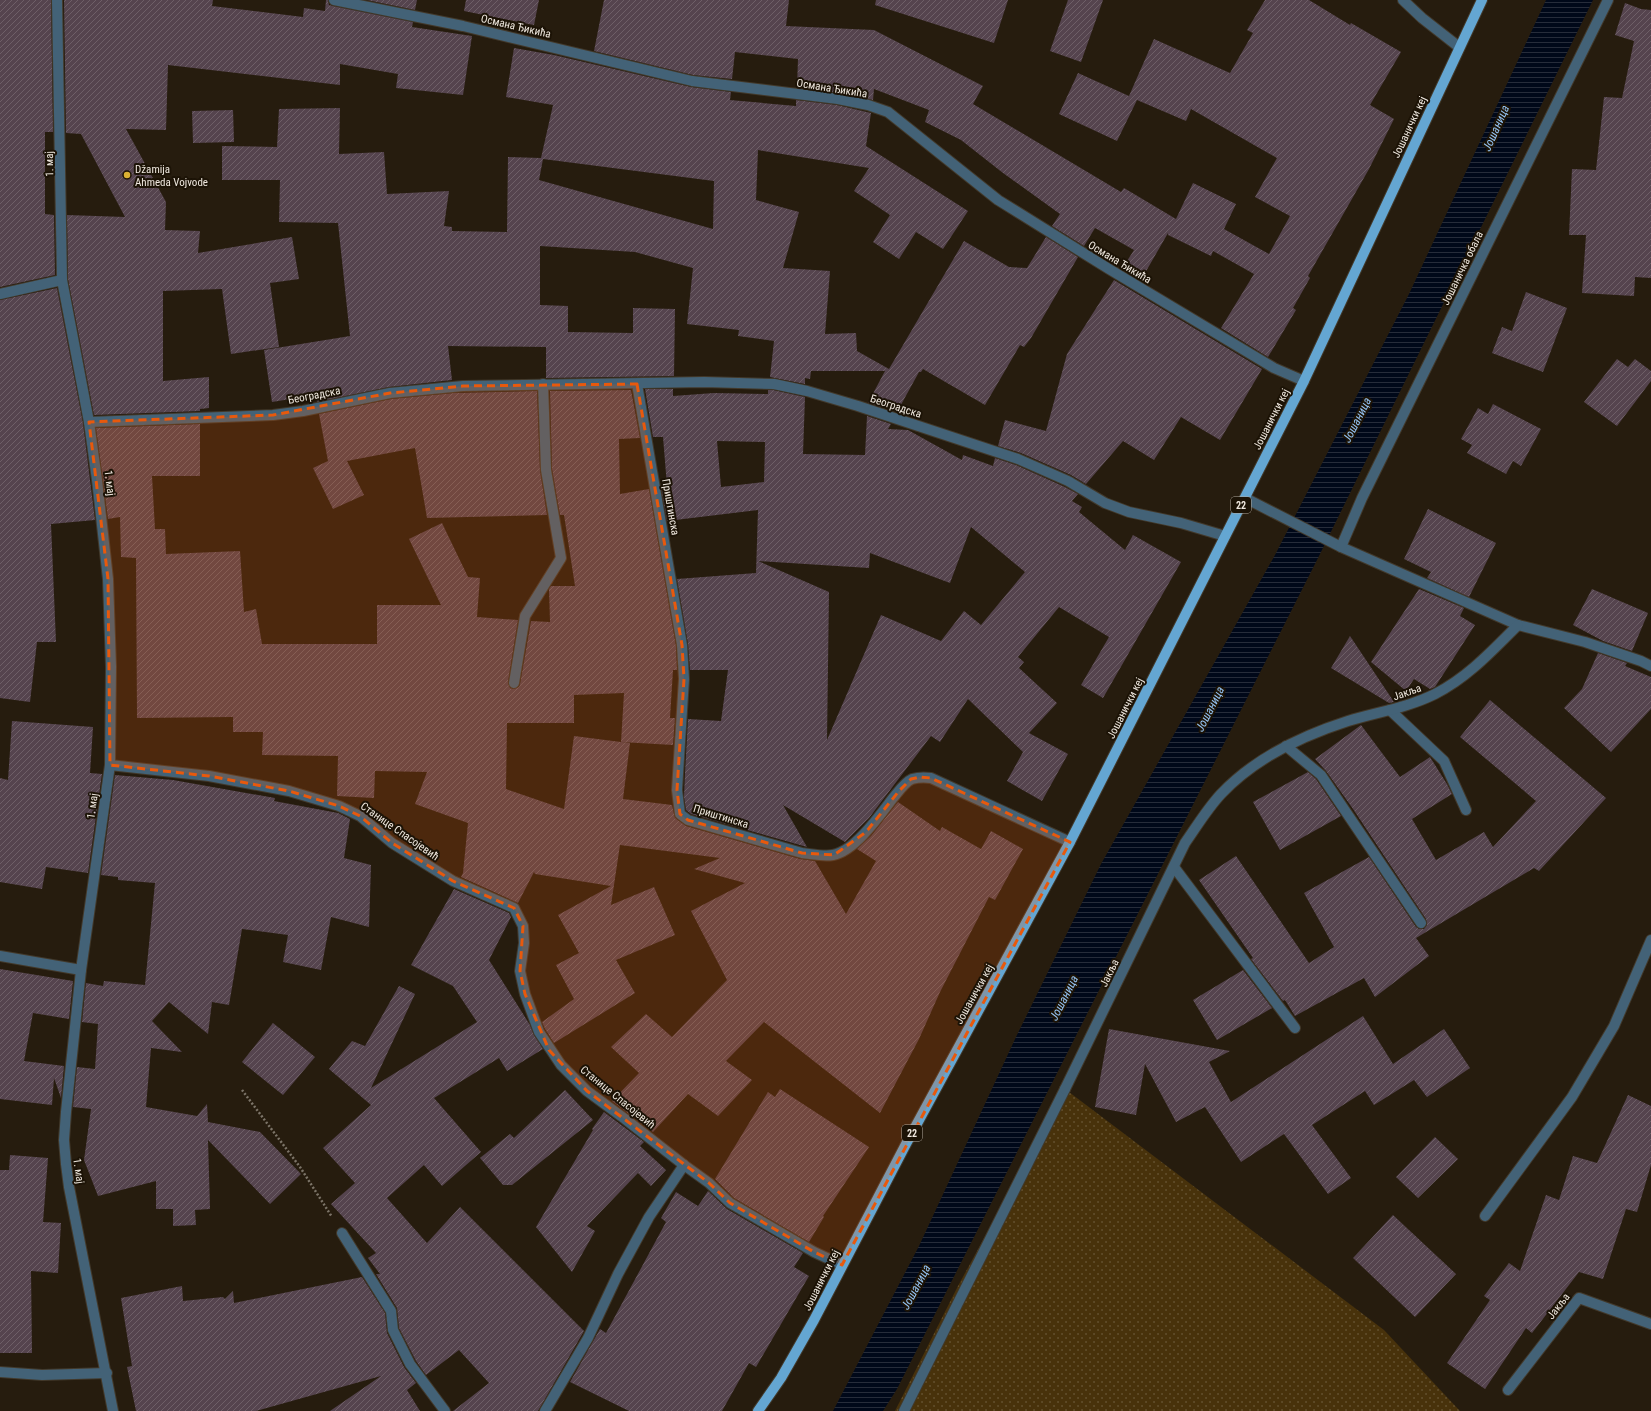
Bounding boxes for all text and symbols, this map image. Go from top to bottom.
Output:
street label: Османа Ђикића [480,12,552,41]
street label: Османа Ђикића [796,76,868,100]
street label: Јошанички кеј [1389,94,1429,160]
water label: Јошаница [1480,103,1512,153]
street label: 1. мај [43,151,56,177]
place label: Džamija Ahmeda Vojvode [135,163,208,189]
marker: Džamija Ahmeda Vojvode [122,170,132,180]
street label: Јошаничка обала [1439,229,1486,307]
street label: Османа Ђикића [1086,238,1154,286]
street label: Београдска [287,384,341,407]
street label: Јошанички кеј [1251,387,1292,452]
street label: Београдска [869,392,923,421]
water label: Јошаница [1340,395,1374,445]
street label: 1. мај [101,470,118,497]
street label: Приштинска [659,478,682,536]
road number: 22 [1231,497,1251,513]
street label: Јошанички кеј [1105,676,1146,741]
street label: Јакља [1391,682,1423,703]
water label: Јошаница [1193,684,1227,734]
street label: 1. мај [84,792,101,820]
street label: Станице Спасојевић [358,799,441,863]
street label: Приштинска [692,802,750,831]
street label: Јакља [1097,957,1122,989]
street label: Јошанички кеј [953,962,996,1027]
water label: Јошаница [1047,973,1081,1023]
street label: Станице Спасојевић [578,1063,658,1132]
road number: 22 [902,1125,922,1141]
street label: 1. мај [70,1157,87,1185]
street label: Јошанички кеј [801,1248,842,1313]
water label: Јошаница [898,1262,934,1312]
street label: Јакља [1544,1291,1572,1322]

